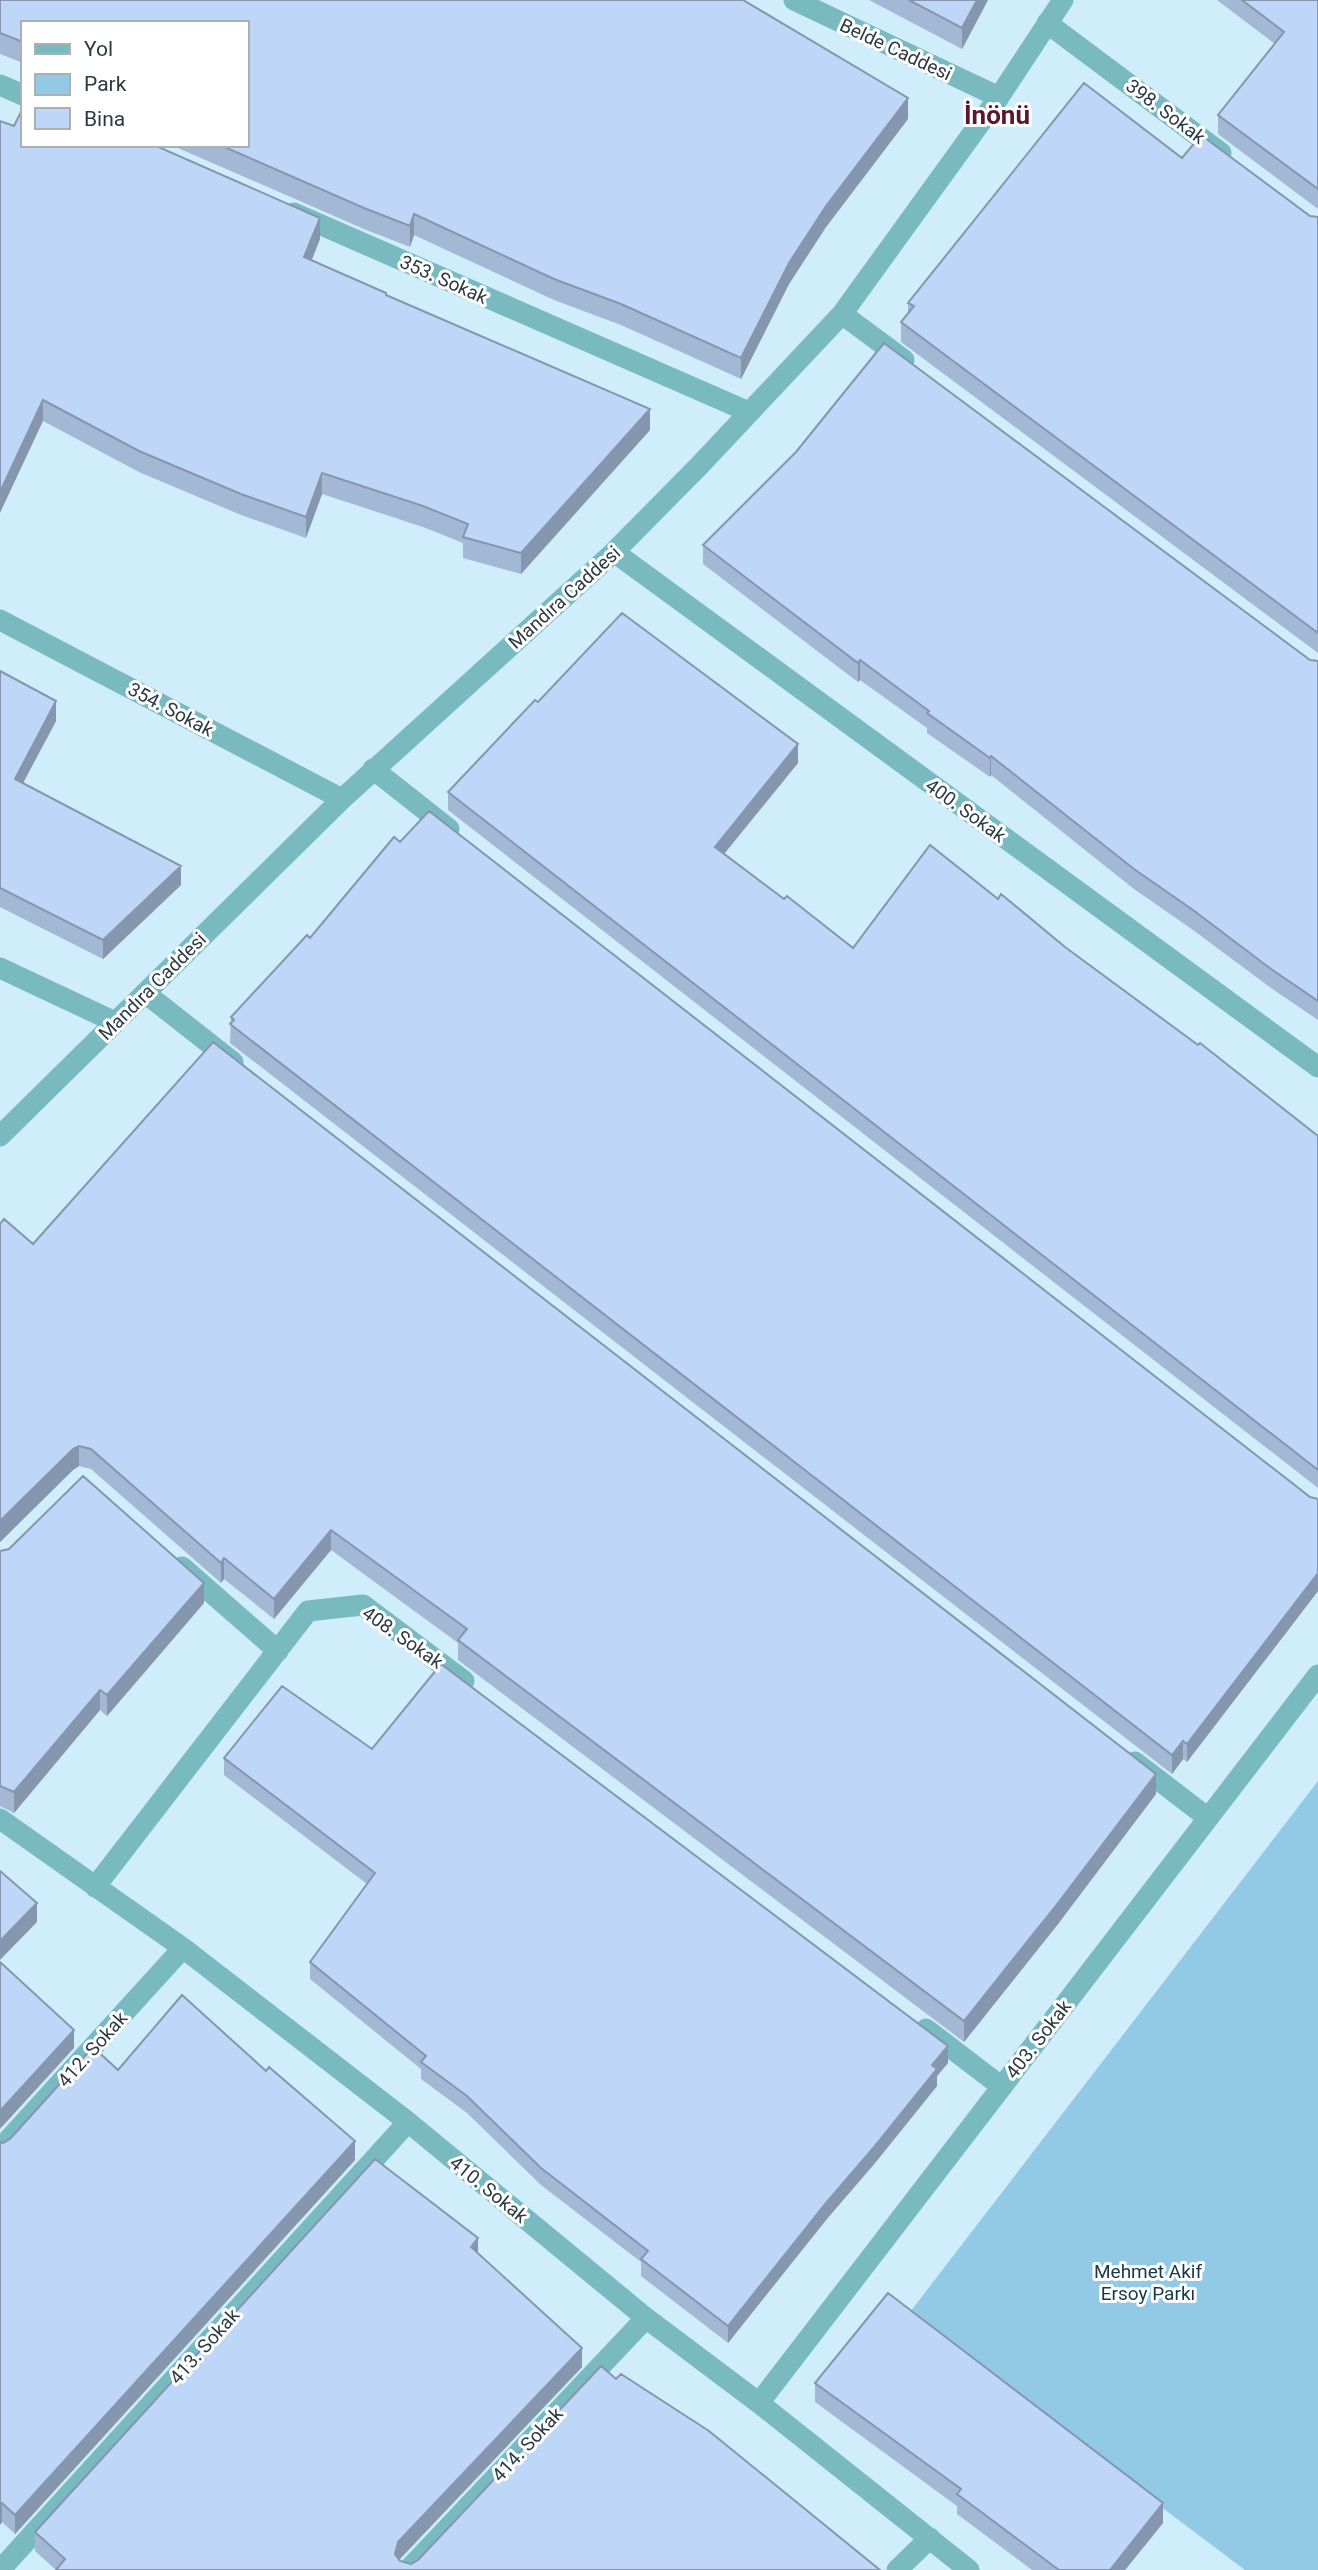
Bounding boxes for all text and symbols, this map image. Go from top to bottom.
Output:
street label: Belde Caddesi [836,14,955,85]
legend [21,21,248,147]
text: Yol [84,37,113,61]
text: Park [84,72,127,96]
street label: 398. Sokak [1121,74,1210,149]
district label: İnönü [964,100,1030,130]
text: Bina [84,107,125,131]
street label: 353. Sokak [396,250,491,309]
street label: Mandıra Caddesi [504,541,625,654]
street label: 354. Sokak [124,677,218,742]
street label: 400. Sokak [921,774,1011,847]
street label: Mandıra Caddesi [94,928,211,1045]
street label: 408. Sokak [358,1601,448,1674]
street label: 403. Sokak [1001,1995,1076,2083]
street label: 412. Sokak [53,2007,132,2092]
street label: 410. Sokak [445,2151,533,2228]
park label: Mehmet Akif Ersoy Parkı [1094,2260,1202,2305]
street label: 413. Sokak [165,2304,244,2389]
street label: 414. Sokak [487,2402,568,2486]

